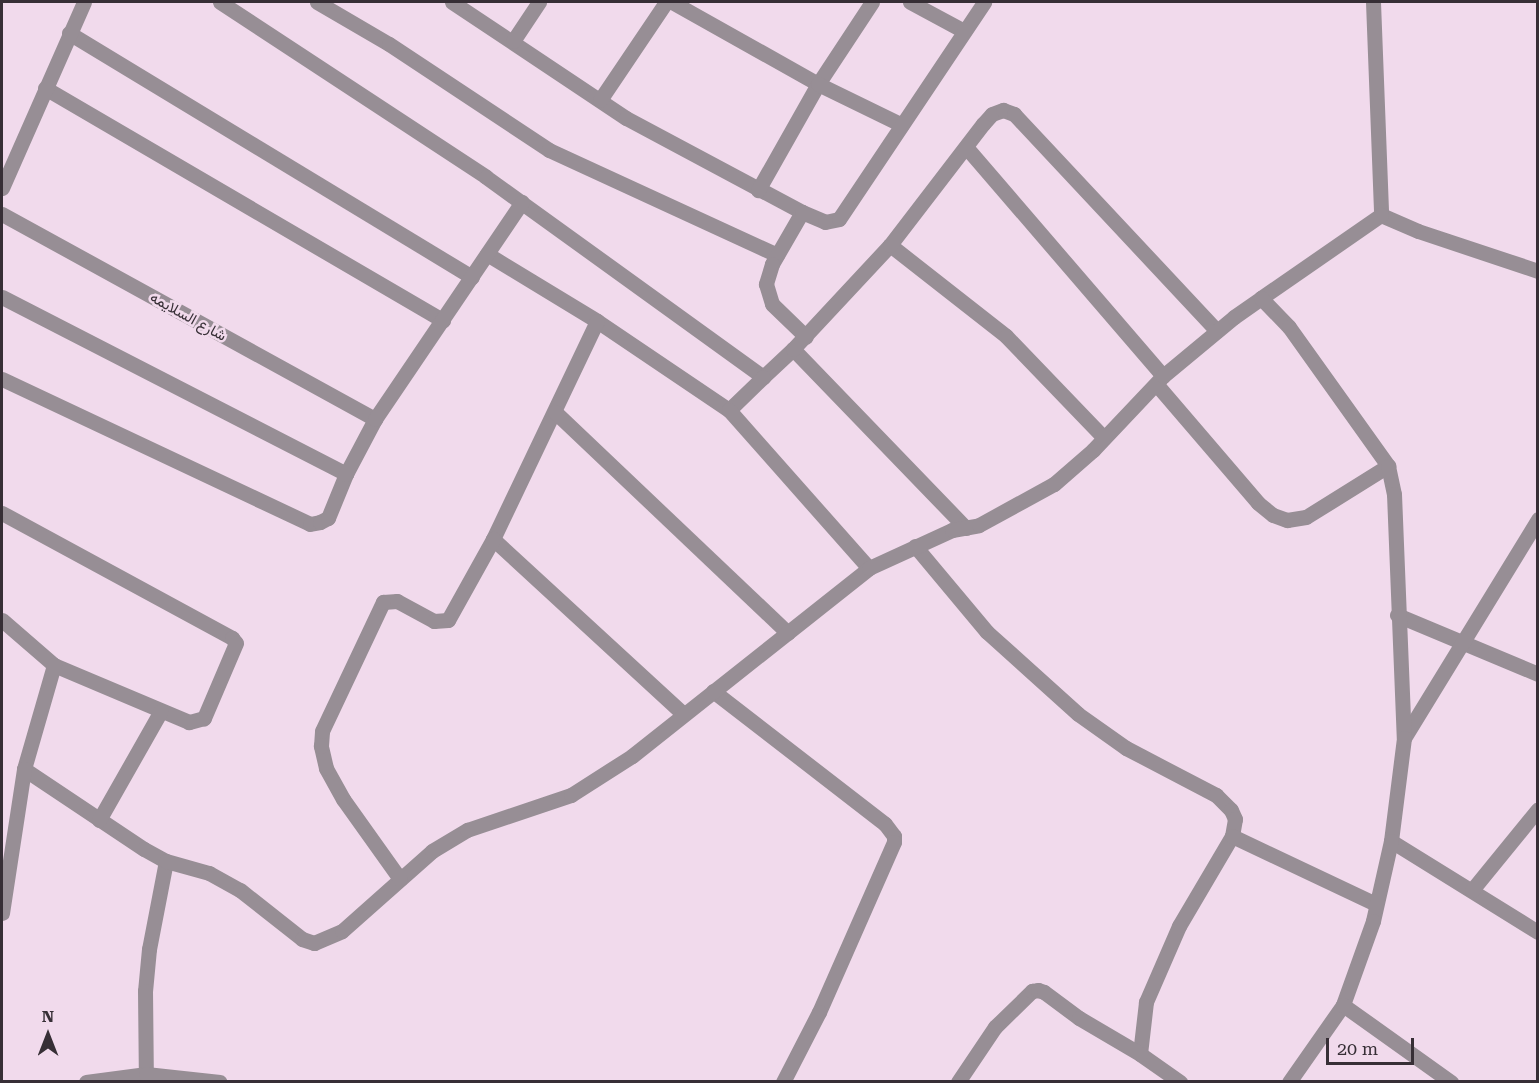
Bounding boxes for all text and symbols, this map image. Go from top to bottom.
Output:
street label: شارع السلايمه [147,289,229,345]
north arrow [18,1005,78,1065]
text: N [42,1007,54,1026]
scale bar [1329,1026,1418,1064]
text: 20 m [1337,1038,1378,1059]

